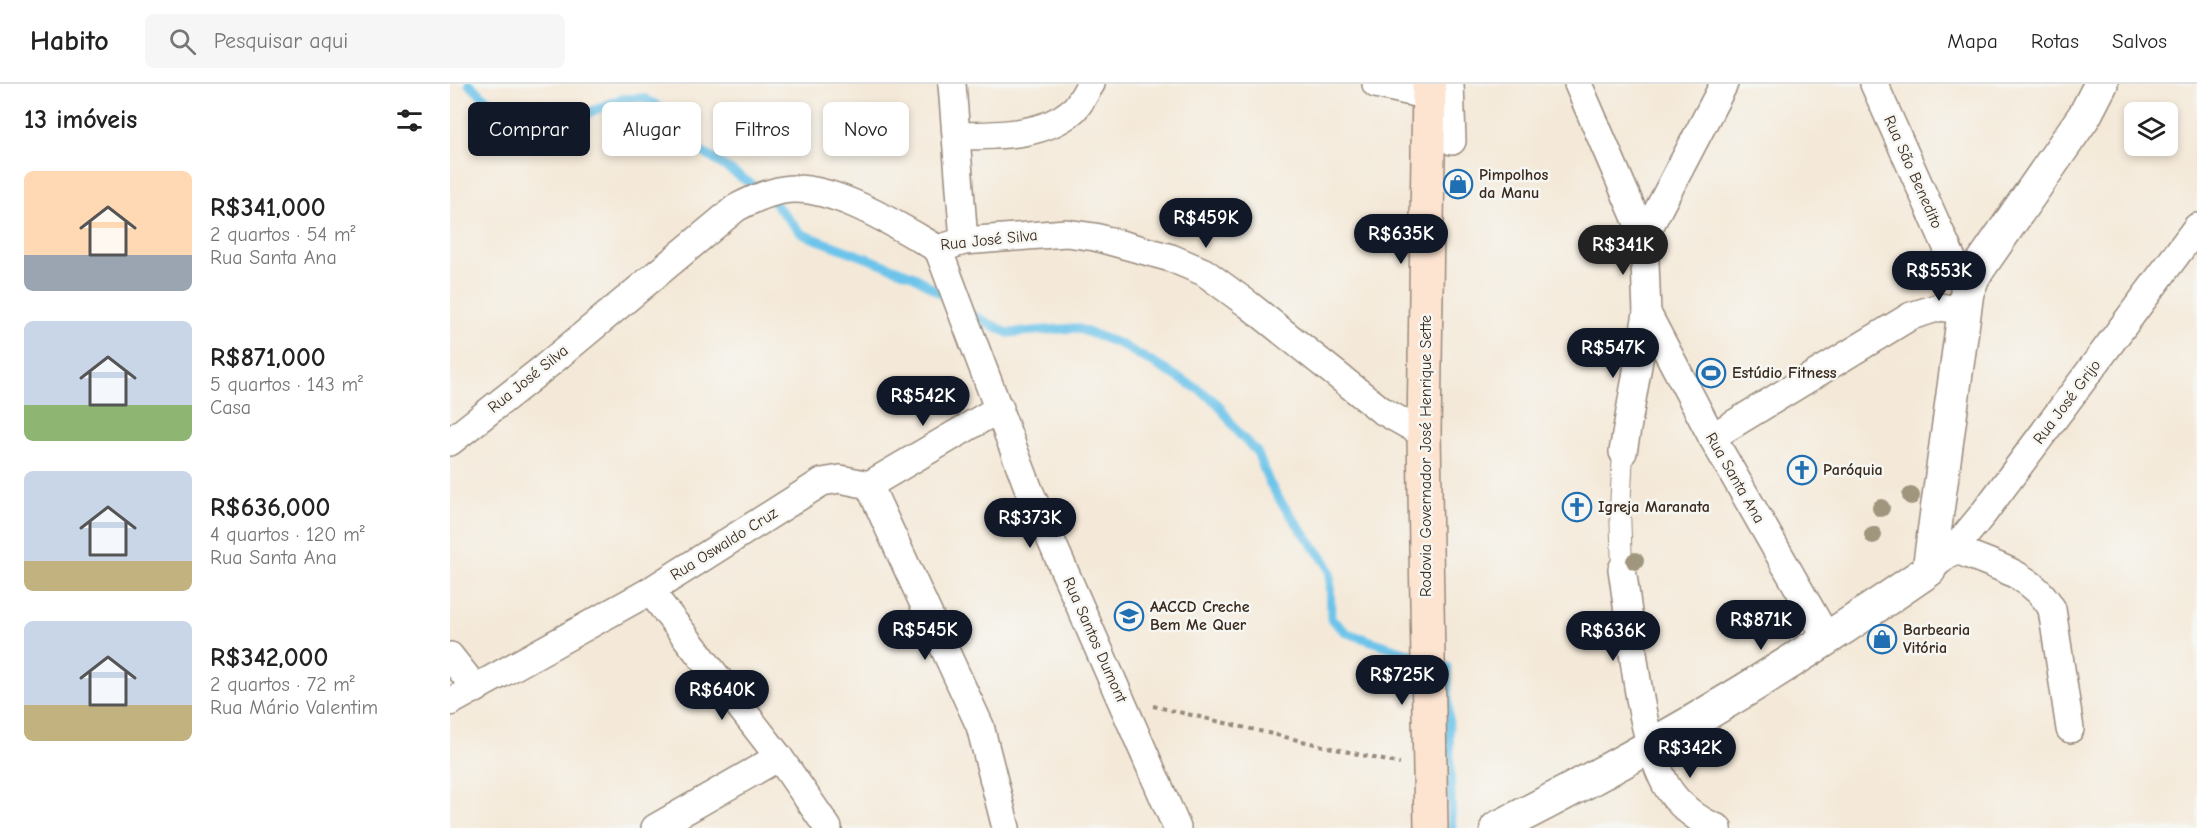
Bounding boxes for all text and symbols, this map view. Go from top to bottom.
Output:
search box [145,14,565,68]
text: Habito [30,25,109,57]
icon: search [166,25,199,58]
text: Pesquisar aqui [214,28,348,54]
text: Mapa [1947,29,1998,53]
text: Rotas [2031,29,2079,53]
text: Salvos [2112,29,2167,53]
chip: Comprar [468,102,590,156]
chip: Alugar [602,102,701,156]
chip: Filtros [713,102,811,156]
chip: Novo [823,102,909,156]
map controls [2124,102,2178,156]
button: layers [2124,102,2178,156]
icon: filters [393,104,426,137]
text: 13 imóveis [24,105,137,135]
street label: Rua São Benedito [1880,113,1946,231]
place label: Pimpolhos da Manu [1479,166,1549,202]
shop icon: Pimpolhos da Manu [1442,168,1474,200]
text: R$341,000 [210,193,326,223]
icon: home [72,195,144,267]
pin: R$459K [1157,198,1255,249]
text: R$459K [1173,206,1239,229]
pin: R$635K [1352,214,1450,265]
text: R$635K [1368,222,1434,245]
text: 2 quartos · 54 m² [210,223,355,246]
pin: R$341K [1574,225,1672,276]
street label: Rua José Silva [940,226,1038,254]
text: R$341K [1592,233,1654,256]
text: Rua Santa Ana [210,246,337,269]
pin: R$553K [1890,251,1988,302]
text: R$553K [1906,259,1972,282]
street label: Rodovia Governador José Henrique Sette [1417,315,1435,597]
pin: R$547K [1564,328,1662,379]
text: R$547K [1581,336,1645,359]
street label: Rua José Silva [484,341,572,417]
text: R$871,000 [210,343,326,373]
icon: home [72,345,144,417]
street label: Rua José Grijo [2030,356,2104,448]
sports icon: Estúdio Fitness [1695,357,1727,389]
place label: Estúdio Fitness [1732,364,1837,382]
text: 5 quartos · 143 m² [210,373,363,396]
pin: R$542K [874,376,972,427]
text: R$542K [891,384,955,407]
text: Casa [210,396,251,419]
street label: Rua Santa Ana [1702,430,1768,526]
church icon: Paróquia [1786,454,1818,486]
place label: Paróquia [1823,461,1883,479]
church icon: Igreja Maranata [1561,491,1593,523]
text: R$636,000 [210,493,330,523]
icon: home [72,495,144,567]
pin: R$373K [981,498,1079,549]
place label: Igreja Maranata [1598,498,1710,516]
street label: Rua Oswaldo Cruz [667,504,781,584]
text: R$373K [998,506,1062,529]
text: 4 quartos · 120 m² [210,523,365,546]
text: Rua Santa Ana [210,546,337,569]
street label: Rua Santos Dumont [1059,575,1131,706]
place label: AACCD Creche Bem Me Quer [1150,598,1250,634]
school or university icon: AACCD Creche Bem Me Quer [1113,600,1145,632]
pin: R$871K [1712,600,1810,651]
text: R$871K [1730,608,1792,631]
pin: R$545K [876,610,974,661]
pin: R$636K [1564,611,1662,662]
text: R$545K [892,618,958,641]
text: R$636K [1580,619,1646,642]
place label: Barbearia Vitória [1903,621,1970,657]
shop icon: Barbearia Vitória [1866,623,1898,655]
text: R$342,000 [210,643,328,673]
icon: home [72,645,144,717]
pin: R$725K [1353,655,1451,706]
text: R$725K [1370,663,1434,686]
pin: R$640K [673,670,771,721]
text: 2 quartos · 72 m² [210,673,355,696]
text: R$640K [689,678,755,701]
text: Rua Mário Valentim [210,696,378,719]
pin: R$342K [1641,728,1739,779]
text: R$342K [1658,736,1722,759]

